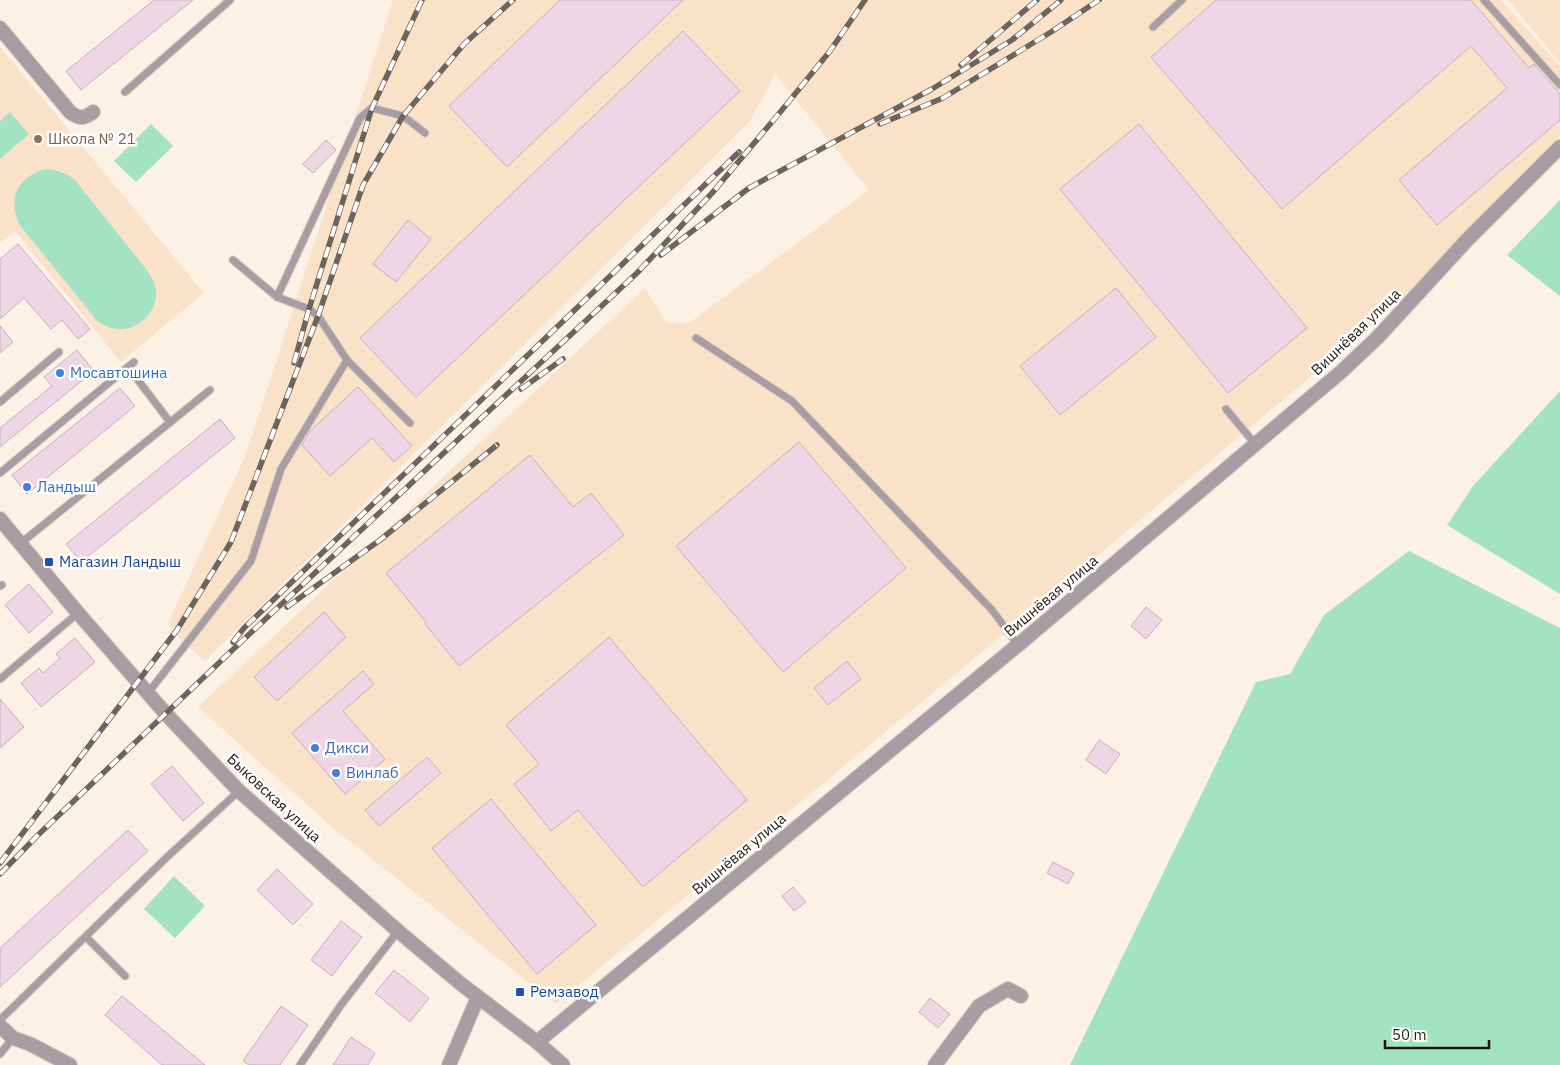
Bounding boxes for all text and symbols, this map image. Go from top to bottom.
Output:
place label: Школа № 21 [48,129,136,148]
marker: Школа № 21 [32,133,44,145]
street label: Вишнёвая улица [1307,284,1404,379]
place label: Мосавтошина [70,363,167,382]
marker: Мосавтошина [54,367,66,379]
place label: Ландыш [37,477,96,496]
marker: Ландыш [21,481,33,493]
street label: Вишнёвая улица [1000,551,1102,641]
place label: Магазин Ландыш [59,552,181,571]
marker: Магазин Ландыш [43,556,55,568]
place label: Дикси [325,738,369,757]
marker: Дикси [309,742,321,754]
street label: Быковская улица [223,749,325,846]
place label: Винлаб [346,763,398,782]
marker: Винлаб [330,767,342,779]
street label: Вишнёвая улица [688,809,790,899]
place label: Ремзавод [530,982,599,1001]
marker: Ремзавод [514,986,526,998]
scale bar [1385,1018,1489,1050]
text: 50 m [1392,1025,1427,1044]

